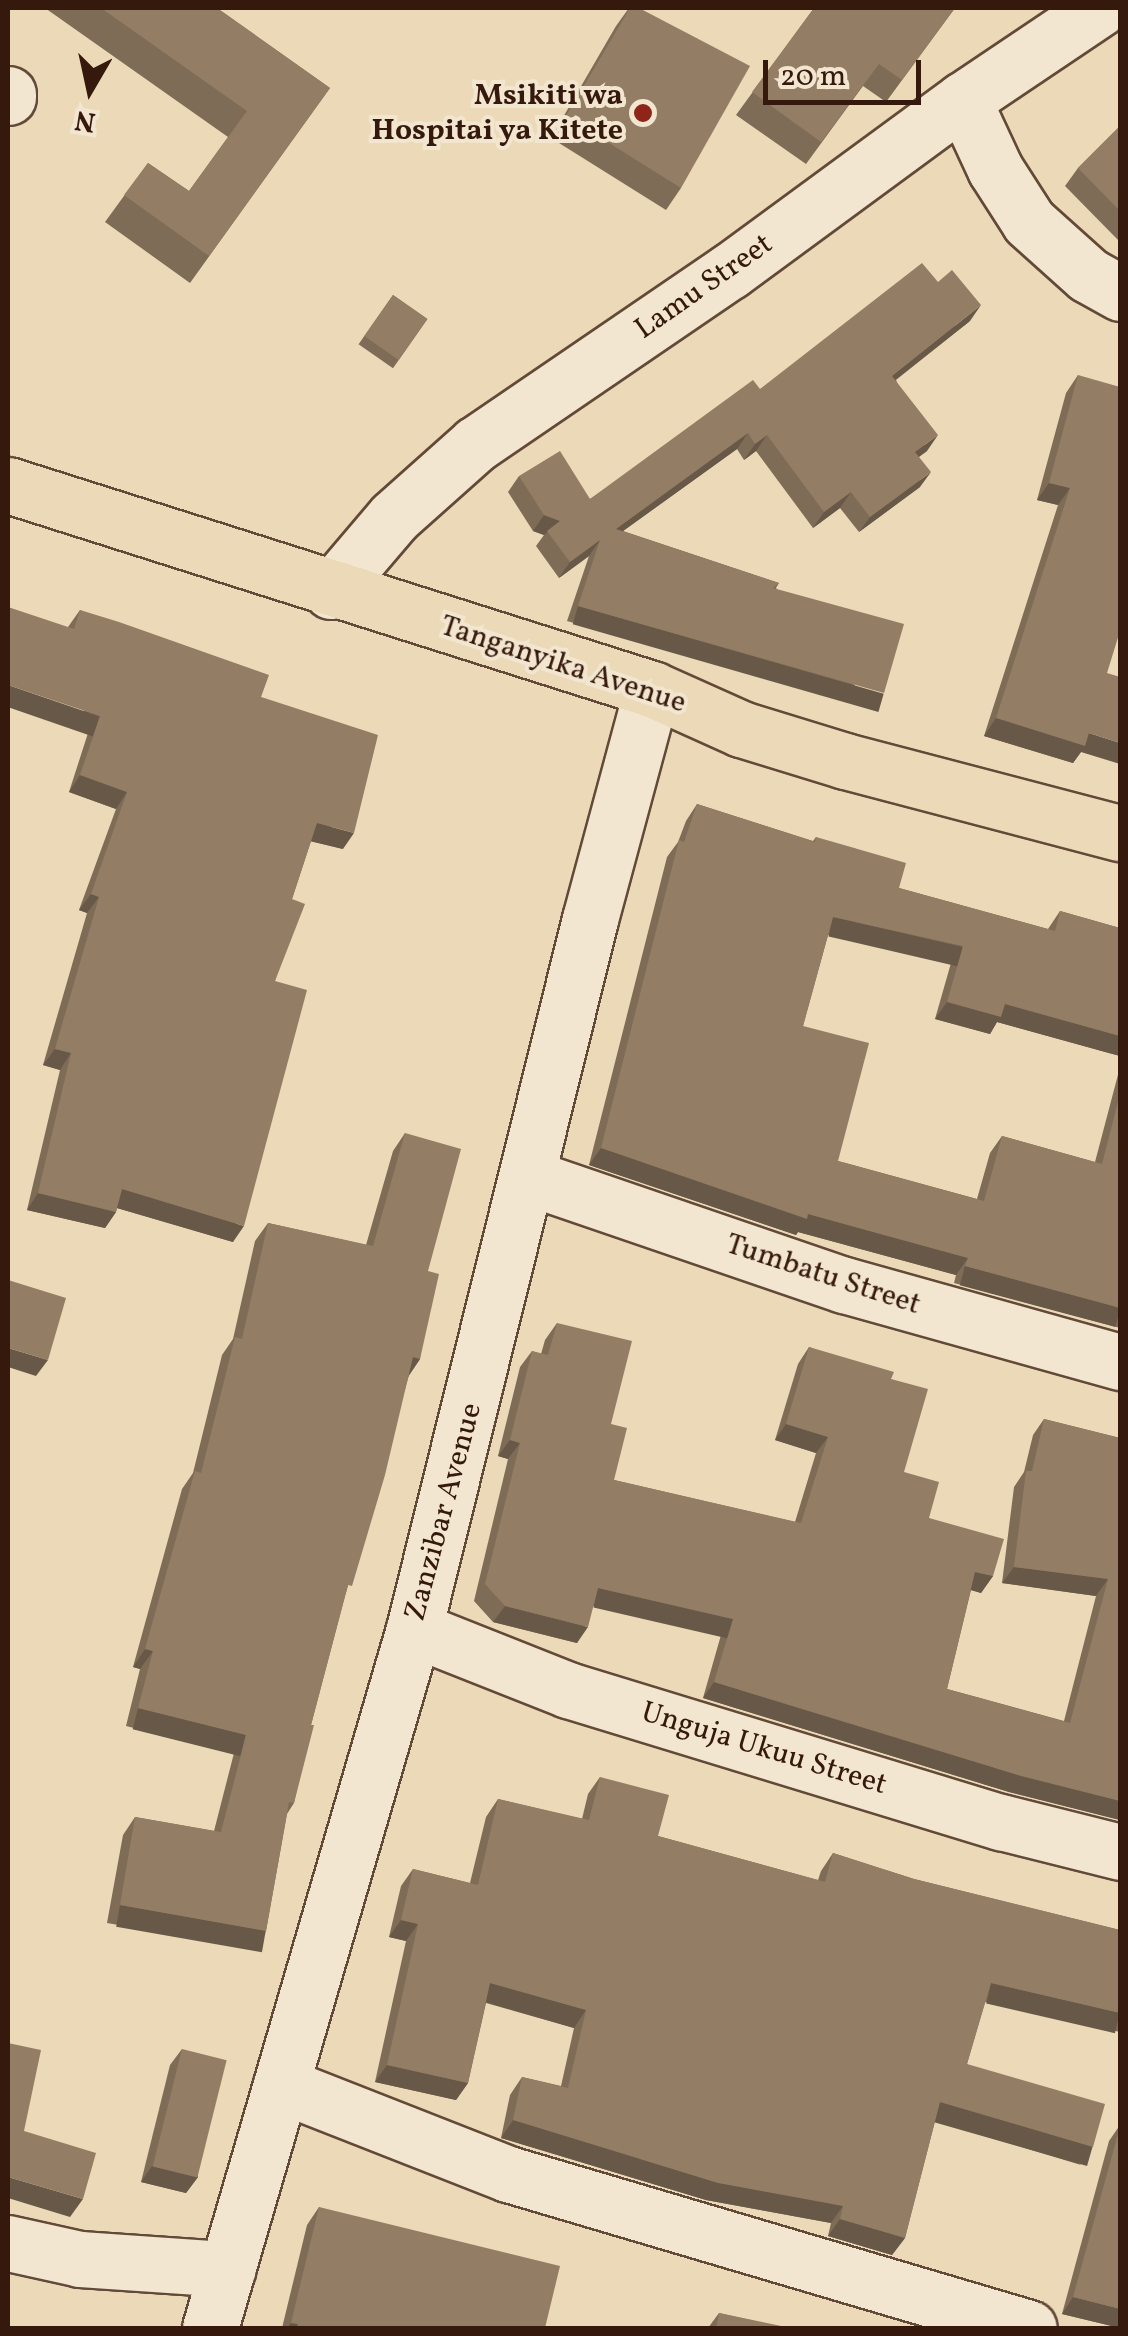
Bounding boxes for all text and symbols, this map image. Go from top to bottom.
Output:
north arrow [40,40,140,140]
scale bar [768,40,926,102]
text: 20 m [780,56,846,98]
place label: Msikiti wa Hospitai ya Kitete [371,78,623,148]
text: N [72,99,98,141]
marker: Msikiti wa Hospitai ya Kitete [632,102,654,124]
street label: Lamu Street [628,226,780,348]
street label: Tanganyika Avenue [436,608,690,722]
street label: Tumbatu Street [721,1227,925,1323]
street label: Zanzibar Avenue [398,1399,490,1625]
street label: Unguja Ukuu Street [637,1695,891,1803]

